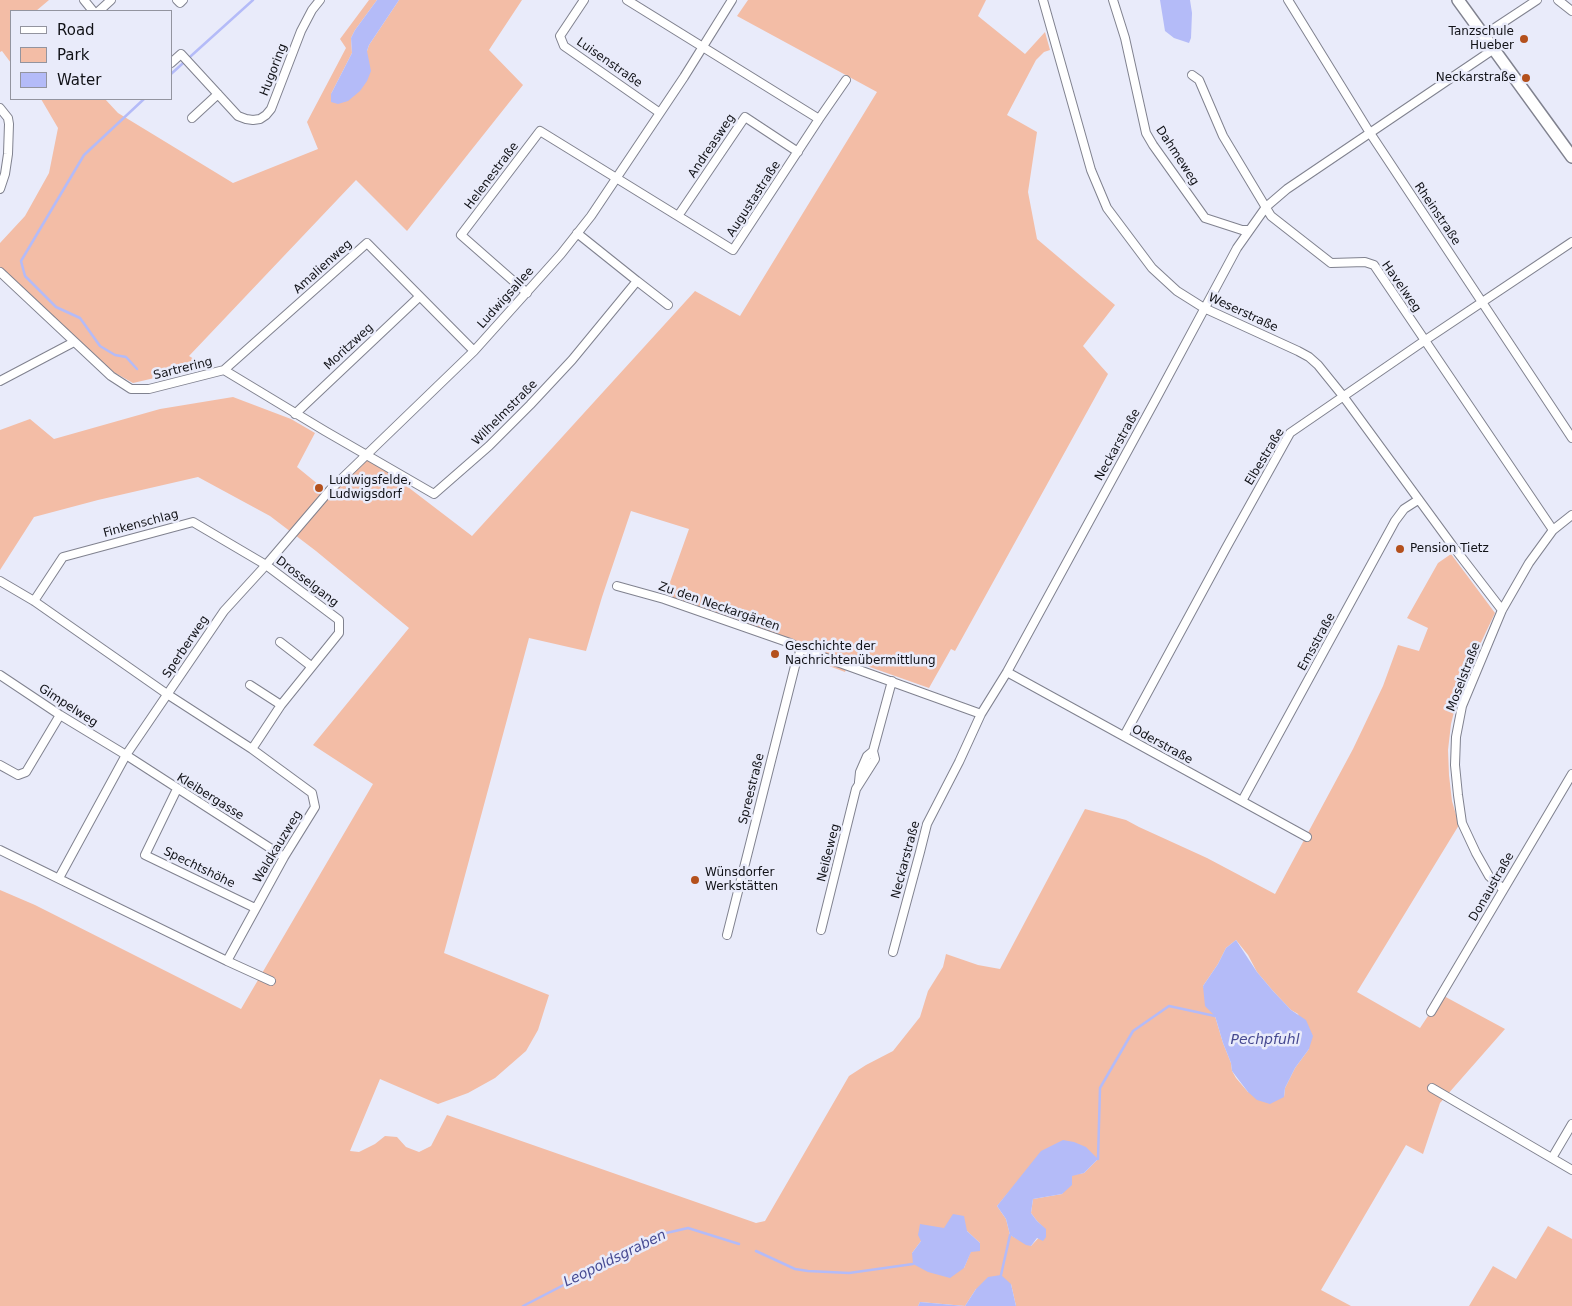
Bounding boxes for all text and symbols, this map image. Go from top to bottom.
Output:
legend [10,10,172,100]
text: Road [57,21,95,39]
place label: Tanzschule Hueber [1449,25,1514,53]
marker: Tanzschule Hueber [1518,33,1530,45]
street label: Luisenstraße [573,35,645,91]
street label: Hugoring [257,42,291,98]
text: Park [57,46,89,64]
text: Water [57,71,101,89]
place label: Neckarstraße [1436,71,1516,85]
marker: Neckarstraße [1520,72,1532,84]
street label: Andreasweg [685,111,739,181]
street label: Dahmeweg [1152,124,1202,188]
street label: Helenestraße [462,140,522,212]
street label: Augustastraße [724,158,784,240]
street label: Rheinstraße [1411,180,1463,248]
street label: Amalienweg [291,237,355,297]
street label: Havelweg [1378,259,1424,315]
street label: Ludwigsallee [475,264,537,332]
street label: Weserstraße [1206,291,1280,335]
street label: Moritzweg [321,321,377,373]
street label: Sartrering [152,355,214,383]
street label: Wilhelmstraße [469,377,541,449]
street label: Neckarstraße [1092,406,1144,484]
street label: Elbestraße [1242,426,1288,488]
place label: Ludwigsfelde, Ludwigsdorf [329,474,411,502]
marker: Ludwigsfelde, Ludwigsdorf [313,482,325,494]
street label: Finkenschlag [102,507,180,541]
place label: Pension Tietz [1410,542,1489,556]
marker: Pension Tietz [1394,543,1406,555]
street label: Drosselgang [273,554,341,610]
street label: Zu den Neckargärten [656,579,782,635]
street label: Emsstraße [1295,611,1339,673]
street label: Sperberweg [160,613,212,681]
place label: Geschichte der Nachrichtenübermittlung [785,640,936,668]
street label: Moselstraße [1444,640,1484,714]
marker: Geschichte der Nachrichtenübermittlung [769,648,781,660]
street label: Gimpelweg [36,682,100,730]
street label: Oderstraße [1129,722,1195,768]
street label: Spreestraße [736,752,768,826]
street label: Kleibergasse [174,771,246,823]
street label: Waldkauzweg [251,808,305,886]
street label: Neckarstraße [889,819,923,901]
street label: Neißeweg [815,822,843,884]
street label: Spechtshöhe [161,844,237,892]
street label: Donaustraße [1466,850,1518,924]
place label: Wünsdorfer Werkstätten [705,866,778,894]
marker: Wünsdorfer Werkstätten [689,874,701,886]
water label: Pechpfuhl [1230,1032,1300,1048]
water label: Leopoldsgraben [561,1227,669,1291]

